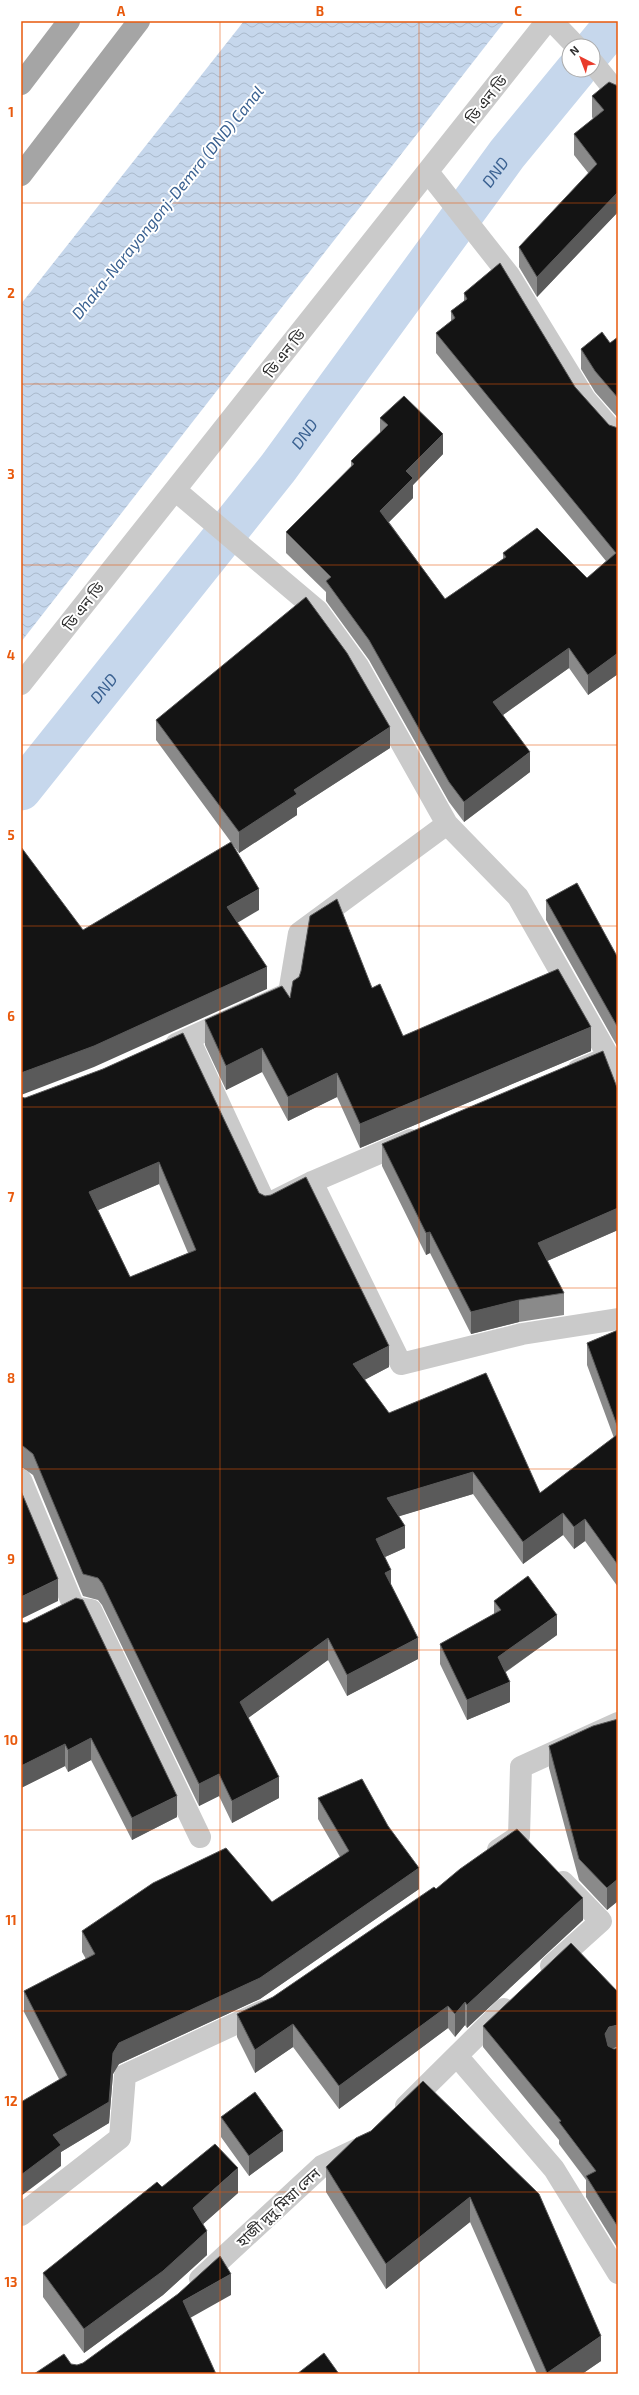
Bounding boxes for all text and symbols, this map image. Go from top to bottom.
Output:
text: A [117,3,126,19]
text: B [316,3,324,19]
text: C [514,3,522,19]
north arrow [561,38,601,78]
text: N [567,43,581,58]
street label: ডি এন ডি [461,71,511,127]
water label: Dhaka-Narayongonj-Demra (DND) Canal [67,82,268,323]
text: 1 [8,104,14,120]
water label: DND [477,152,512,190]
text: 2 [7,285,15,301]
street label: ডি এন ডি [259,325,309,381]
water label: DND [286,414,321,452]
text: 3 [7,466,15,482]
street label: ডি এন ডি [58,578,108,634]
text: 4 [7,647,15,663]
water label: DND [85,669,121,706]
text: 5 [7,827,15,843]
text: 6 [7,1008,15,1024]
text: 7 [8,1189,15,1205]
text: 8 [7,1370,15,1386]
text: 9 [7,1551,15,1567]
text: 10 [4,1732,18,1748]
text: 11 [5,1912,17,1928]
text: 12 [4,2093,18,2109]
street label: হাজী দুদু মিয়া লেন [232,2163,324,2251]
text: 13 [5,2274,18,2290]

